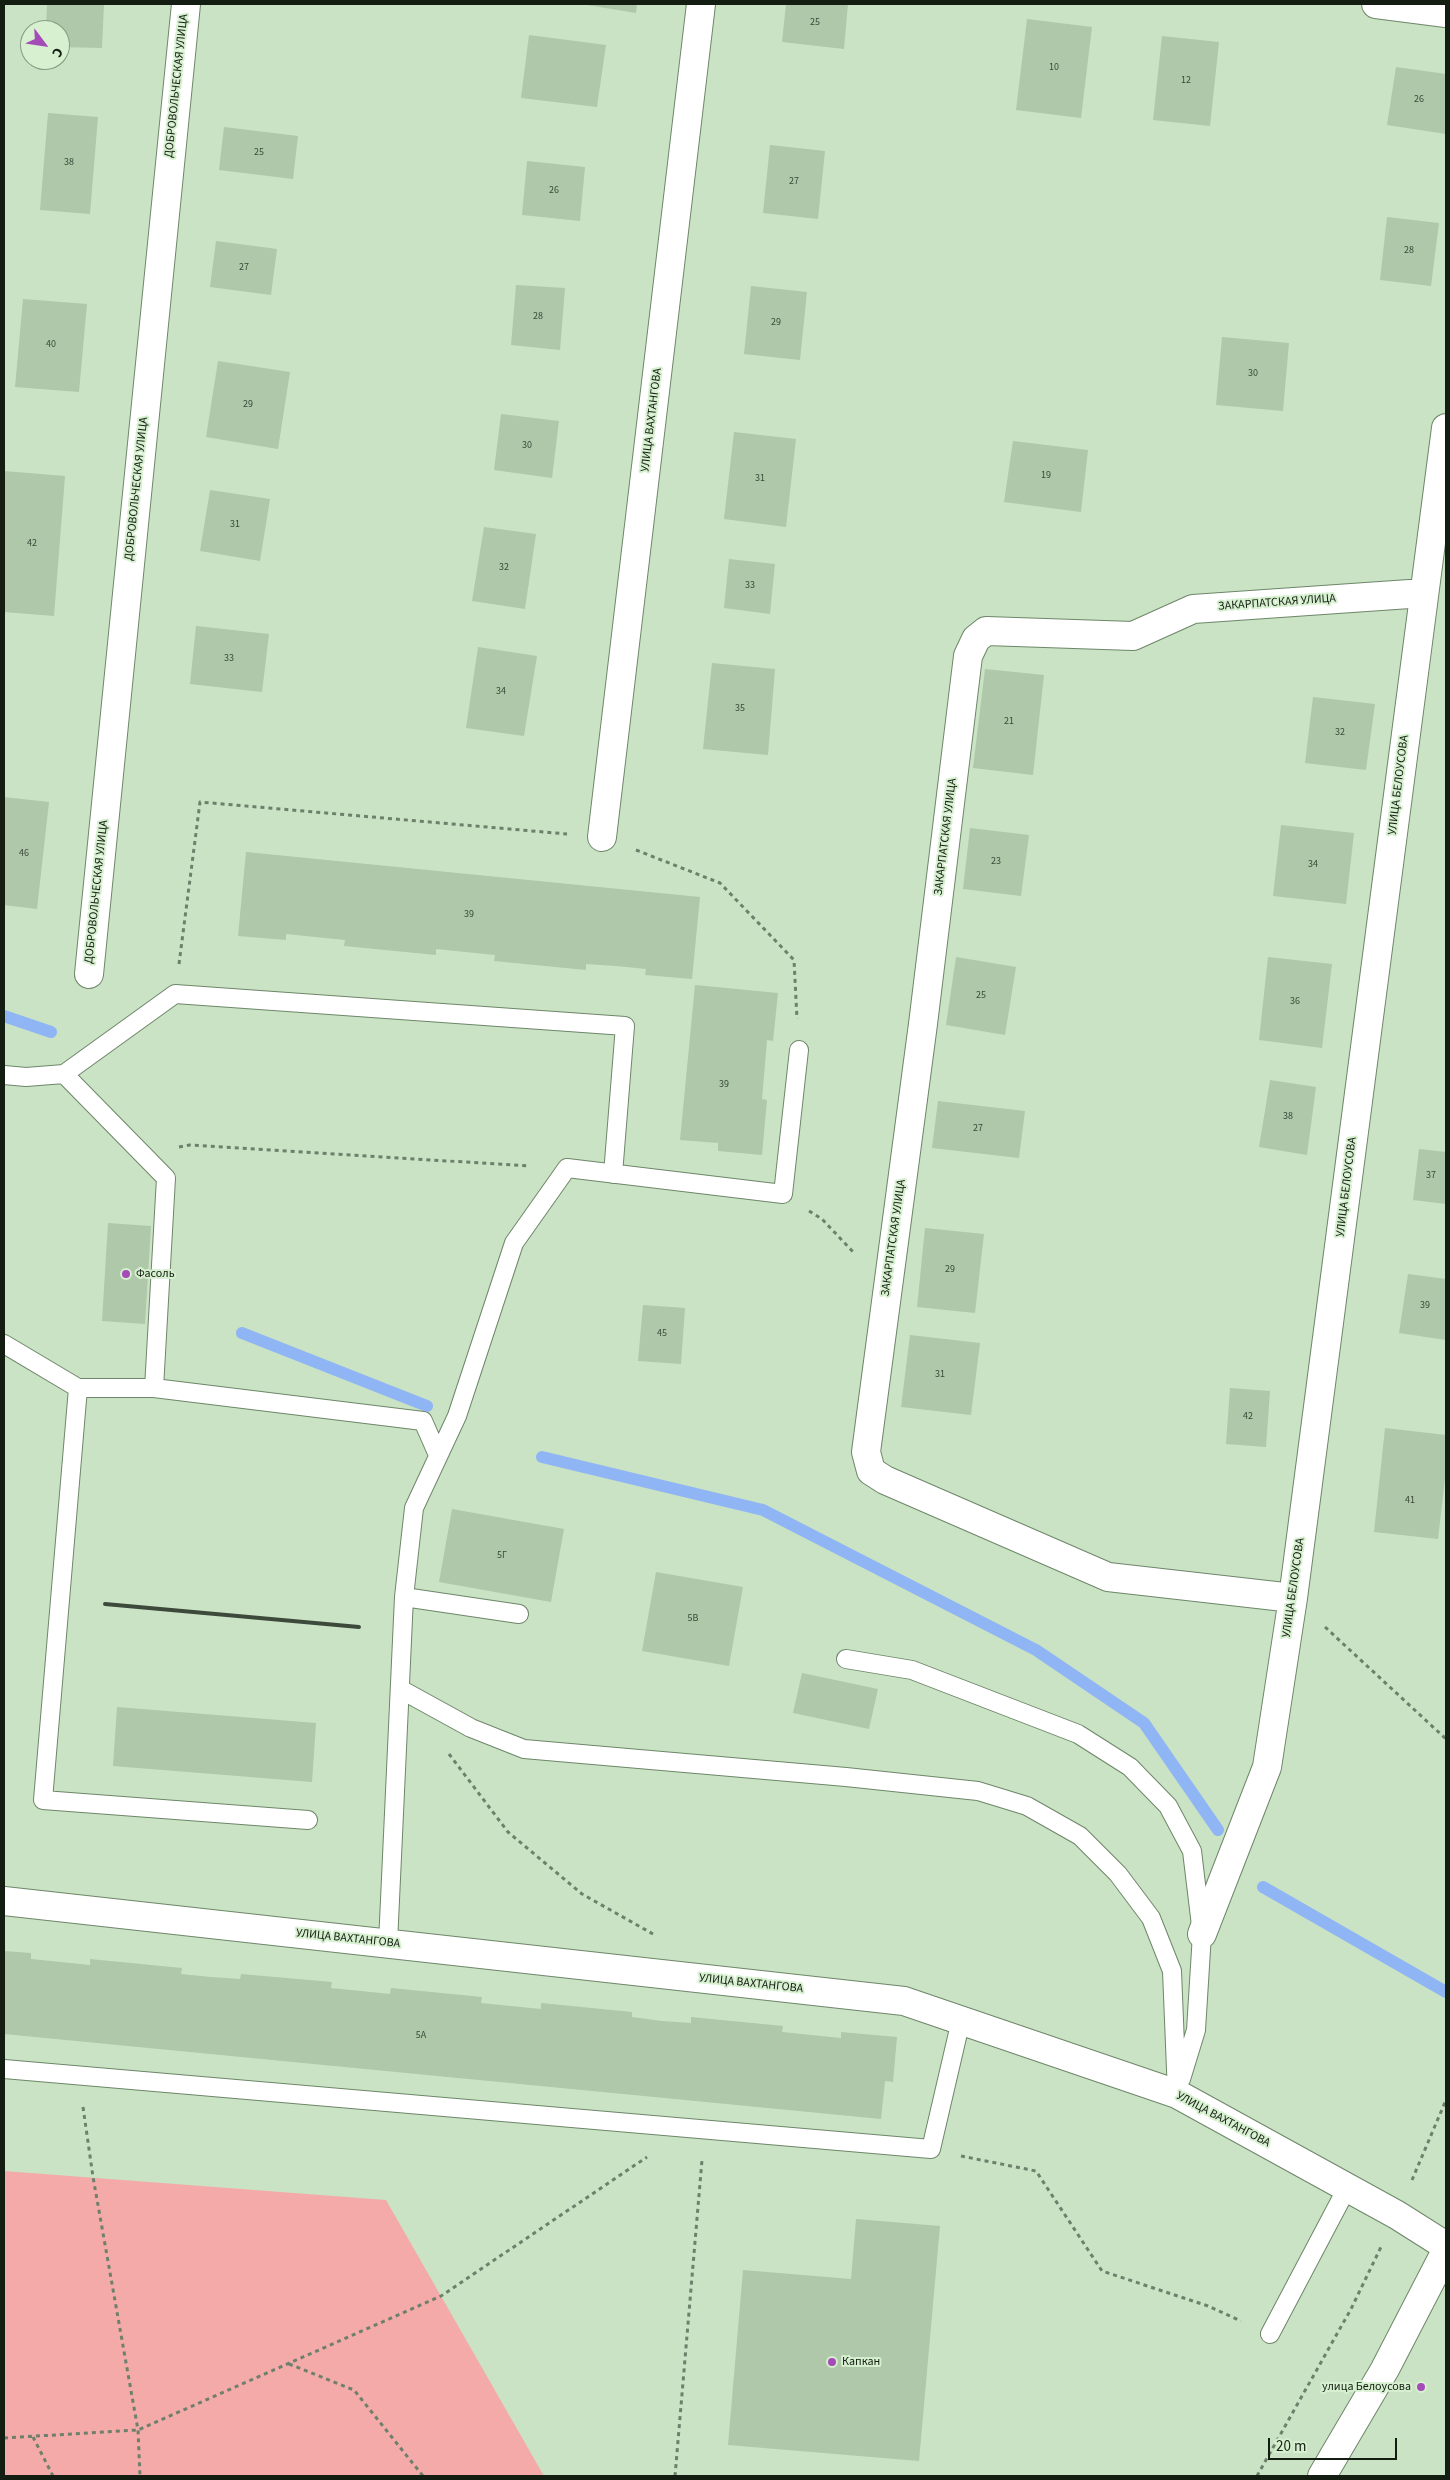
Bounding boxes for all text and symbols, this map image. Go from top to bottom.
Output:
street label: ДОБРОВОЛЬЧЕСКАЯ УЛИЦА [162,14,192,158]
house number: 25 [810,17,820,29]
north arrow [20,20,70,70]
text: С [46,44,68,61]
house number: 10 [1049,62,1059,74]
house number: 12 [1181,75,1191,87]
house number: 26 [1414,94,1424,106]
house number: 25 [254,147,264,159]
house number: 38 [64,157,74,169]
house number: 27 [789,176,799,188]
house number: 26 [549,185,559,197]
house number: 28 [1404,245,1414,257]
house number: 27 [239,262,249,274]
house number: 28 [533,311,543,323]
house number: 29 [771,317,781,329]
house number: 40 [46,339,56,351]
street label: УЛИЦА ВАХТАНГОВА [638,367,666,473]
house number: 30 [1248,368,1258,380]
house number: 29 [243,399,253,411]
street label: ДОБРОВОЛЬЧЕСКАЯ УЛИЦА [122,417,152,561]
house number: 30 [522,440,532,452]
house number: 19 [1041,470,1051,482]
house number: 31 [755,473,765,485]
house number: 31 [230,519,240,531]
house number: 42 [27,538,37,550]
house number: 32 [499,562,509,574]
house number: 33 [745,580,755,592]
street label: ЗАКАРПАТСКАЯ УЛИЦА [1218,592,1336,614]
house number: 33 [224,653,234,665]
house number: 34 [496,686,506,698]
house number: 35 [735,703,745,715]
house number: 21 [1004,716,1014,728]
house number: 32 [1335,727,1345,739]
street label: УЛИЦА БЕЛОУСОВА [1386,734,1412,836]
street label: ЗАКАРПАТСКАЯ УЛИЦА [932,778,960,896]
street label: ДОБРОВОЛЬЧЕСКАЯ УЛИЦА [82,820,112,964]
house number: 46 [19,848,29,860]
house number: 23 [991,856,1001,868]
house number: 34 [1308,859,1318,871]
house number: 39 [464,909,474,921]
house number: 25 [976,990,986,1002]
house number: 36 [1290,996,1300,1008]
house number: 39 [719,1079,729,1091]
house number: 38 [1283,1111,1293,1123]
house number: 27 [973,1123,983,1135]
street label: УЛИЦА БЕЛОУСОВА [1334,1136,1360,1238]
house number: 37 [1426,1170,1436,1182]
street label: ЗАКАРПАТСКАЯ УЛИЦА [879,1179,909,1297]
house number: 29 [945,1264,955,1276]
place label: Фасоль [136,1267,175,1281]
marker: Фасоль [120,1268,132,1280]
house number: 39 [1420,1300,1430,1312]
house number: 45 [657,1328,667,1340]
house number: 31 [935,1369,945,1381]
house number: 42 [1243,1411,1253,1423]
house number: 41 [1405,1495,1415,1507]
street label: УЛИЦА БЕЛОУСОВА [1280,1537,1308,1639]
house number: 5Г [497,1550,507,1562]
house number: 5В [688,1613,698,1625]
street label: УЛИЦА ВАХТАНГОВА [295,1926,401,1952]
street label: УЛИЦА ВАХТАНГОВА [698,1971,804,1997]
house number: 5А [416,2030,426,2042]
street label: УЛИЦА ВАХТАНГОВА [1174,2089,1272,2151]
place label: Капкан [842,2355,880,2369]
marker: Капкан [826,2356,838,2368]
place label: улица Белоусова [1322,2380,1411,2394]
marker: улица Белоусова [1415,2381,1427,2393]
scale bar [1270,2428,1399,2460]
text: 20 m [1276,2436,1306,2457]

